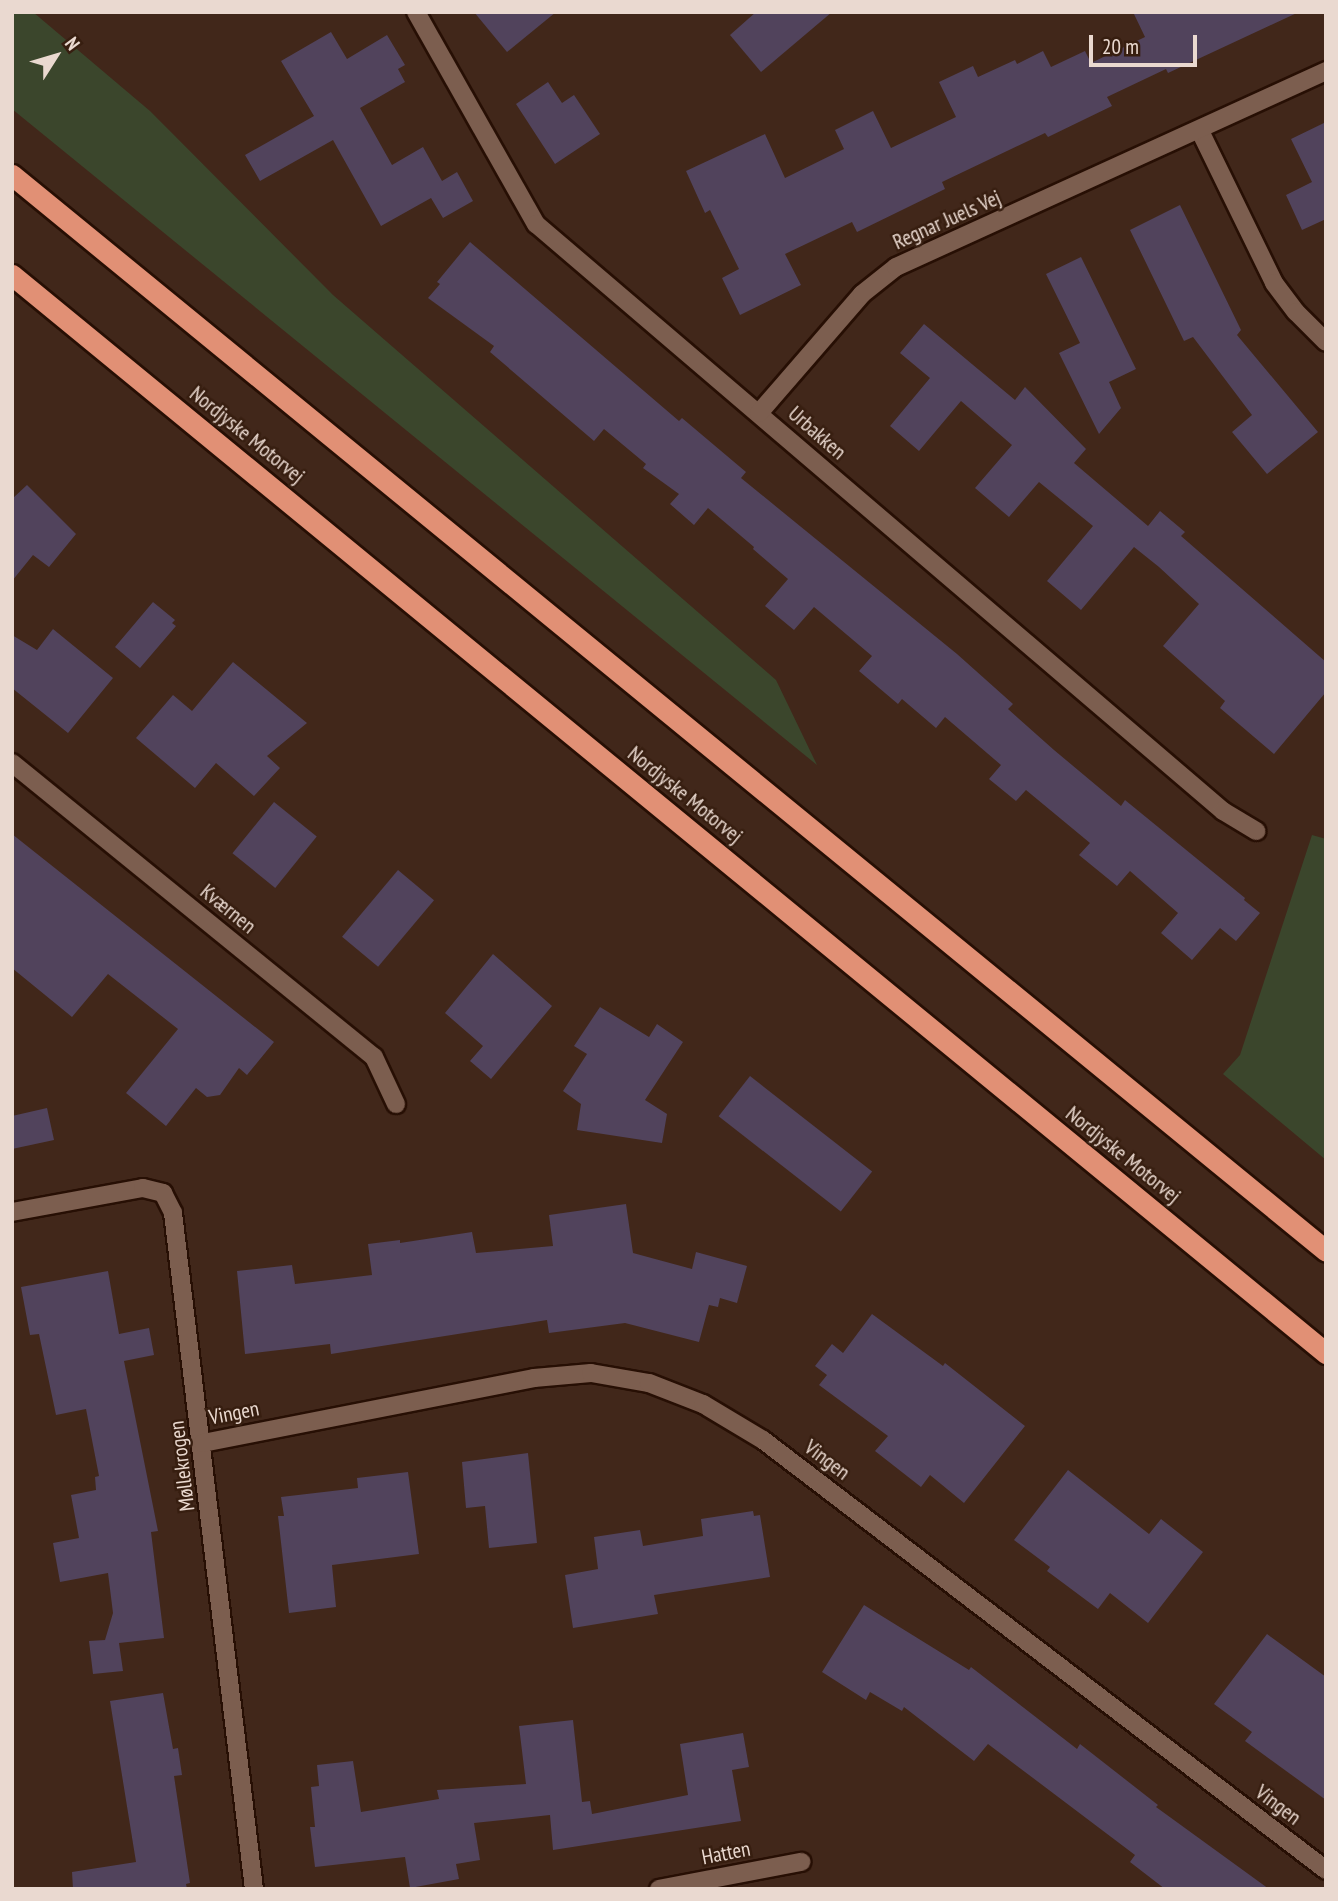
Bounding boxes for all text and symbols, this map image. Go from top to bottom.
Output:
north arrow [21,21,91,91]
scale bar [1093,21,1202,65]
text: N [60,32,85,55]
text: 20 m [1102,33,1139,60]
street label: Regnar Juels Vej [889,185,1005,255]
street label: Nordjyske Motorvej [185,381,309,489]
street label: Urbakken [783,401,851,465]
street label: Nordjyske Motorvej [623,741,747,849]
street label: Kværnen [195,879,261,939]
street label: Nordjyske Motorvej [1061,1101,1185,1209]
street label: Vingen [207,1396,261,1430]
street label: Møllekrogen [164,1419,200,1513]
street label: Vingen [799,1435,855,1485]
street label: Vingen [1250,1780,1306,1830]
street label: Hatten [700,1836,752,1870]

